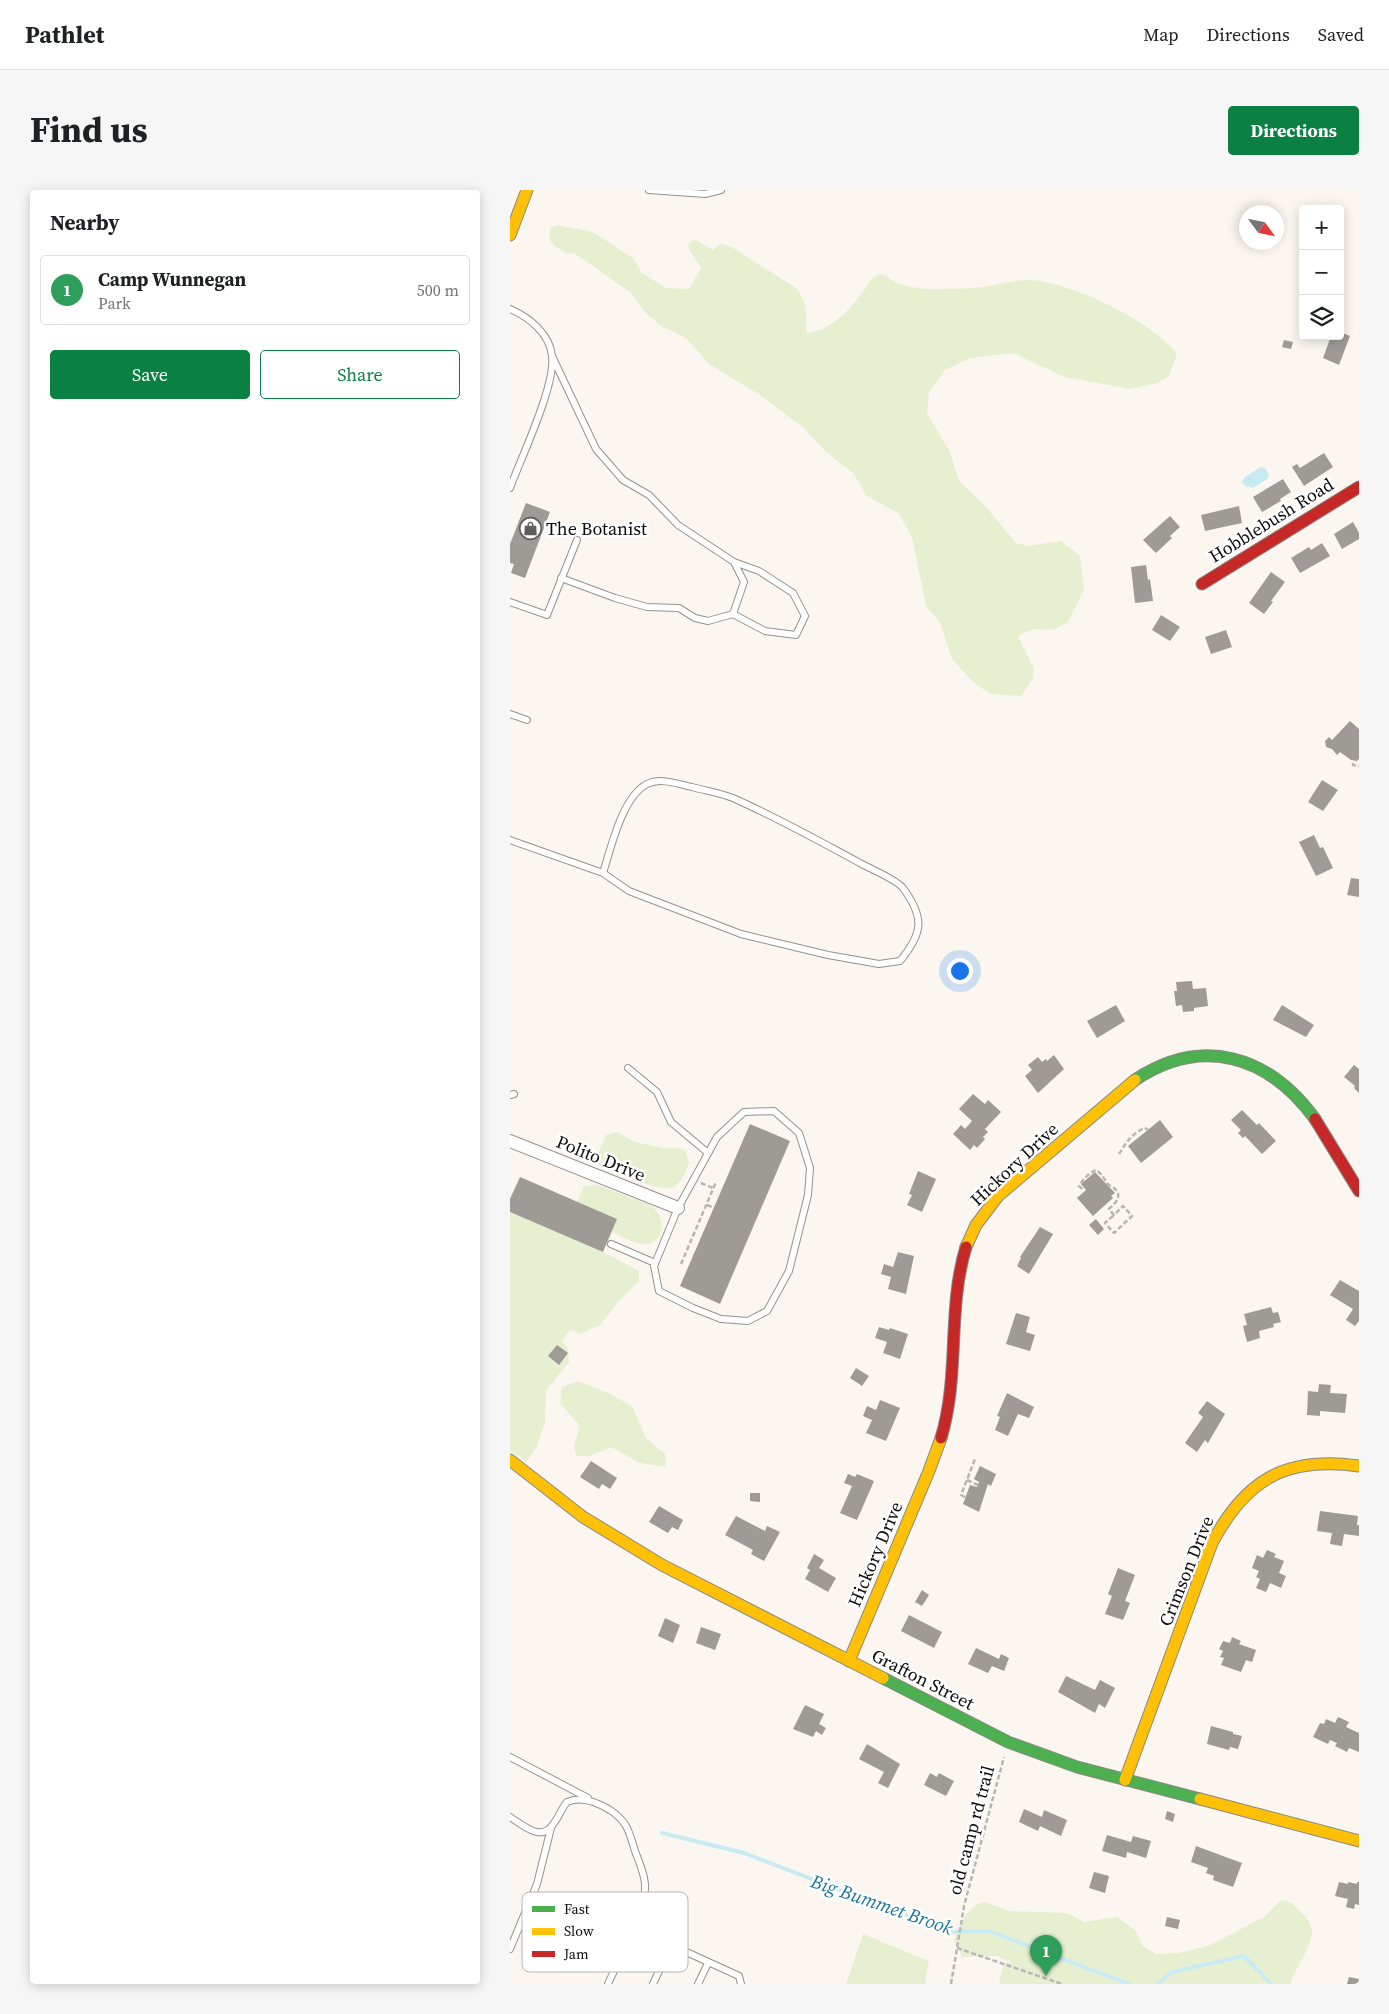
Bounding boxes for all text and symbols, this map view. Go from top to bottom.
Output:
text: Pathlet [25,18,104,51]
text: Map [1143,22,1179,47]
text: Directions [1207,22,1290,47]
text: Saved [1318,22,1364,47]
text: Find us [30,106,148,154]
button: Directions [1228,106,1359,155]
north arrow [1239,205,1284,250]
map controls [1299,205,1344,340]
button: + [1299,205,1344,250]
text: Nearby [50,208,120,237]
button: − [1299,250,1344,295]
text: Camp Wunnegan [98,266,246,292]
text: 1 [63,279,71,301]
text: 500 m [417,279,459,301]
text: Park [98,292,131,314]
button: layers [1299,295,1344,340]
button: Save [50,350,250,399]
button: Share [260,350,460,399]
street label: Hobblebush Road [1204,472,1338,568]
shop icon: The Botanist [518,516,542,540]
place label: The Botanist [546,516,647,541]
your location [947,958,973,984]
street label: Hickory Drive [964,1117,1064,1211]
street label: Polito Drive [553,1129,649,1187]
street label: Hickory Drive [842,1498,908,1610]
street label: Crimson Drive [1153,1512,1219,1630]
street label: Grafton Street [867,1642,979,1716]
street label: old camp rd trail [942,1763,1000,1897]
water label: Big Bummet Brook [807,1867,956,1940]
legend [522,1892,688,1972]
text: Fast [564,1899,590,1919]
text: Slow [564,1921,594,1941]
pin: 1 [1030,1935,1062,1976]
text: Jam [563,1944,589,1964]

